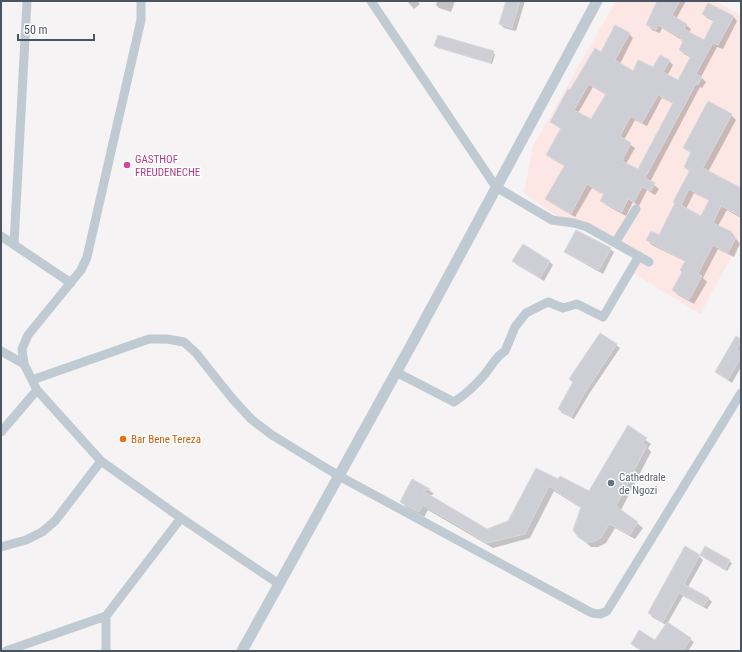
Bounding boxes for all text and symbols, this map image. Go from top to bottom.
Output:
scale bar [18,16,94,42]
text: 50 m [24,23,48,37]
place label: GASTHOF FREUDENECHE [135,153,201,179]
marker: GASTHOF FREUDENECHE [122,160,132,170]
place label: Bar Bene Tereza [131,433,201,446]
marker: Bar Bene Tereza [118,434,128,444]
place label: Cathedrale de Ngozi [619,471,666,497]
marker: Cathedrale de Ngozi [606,478,616,488]

